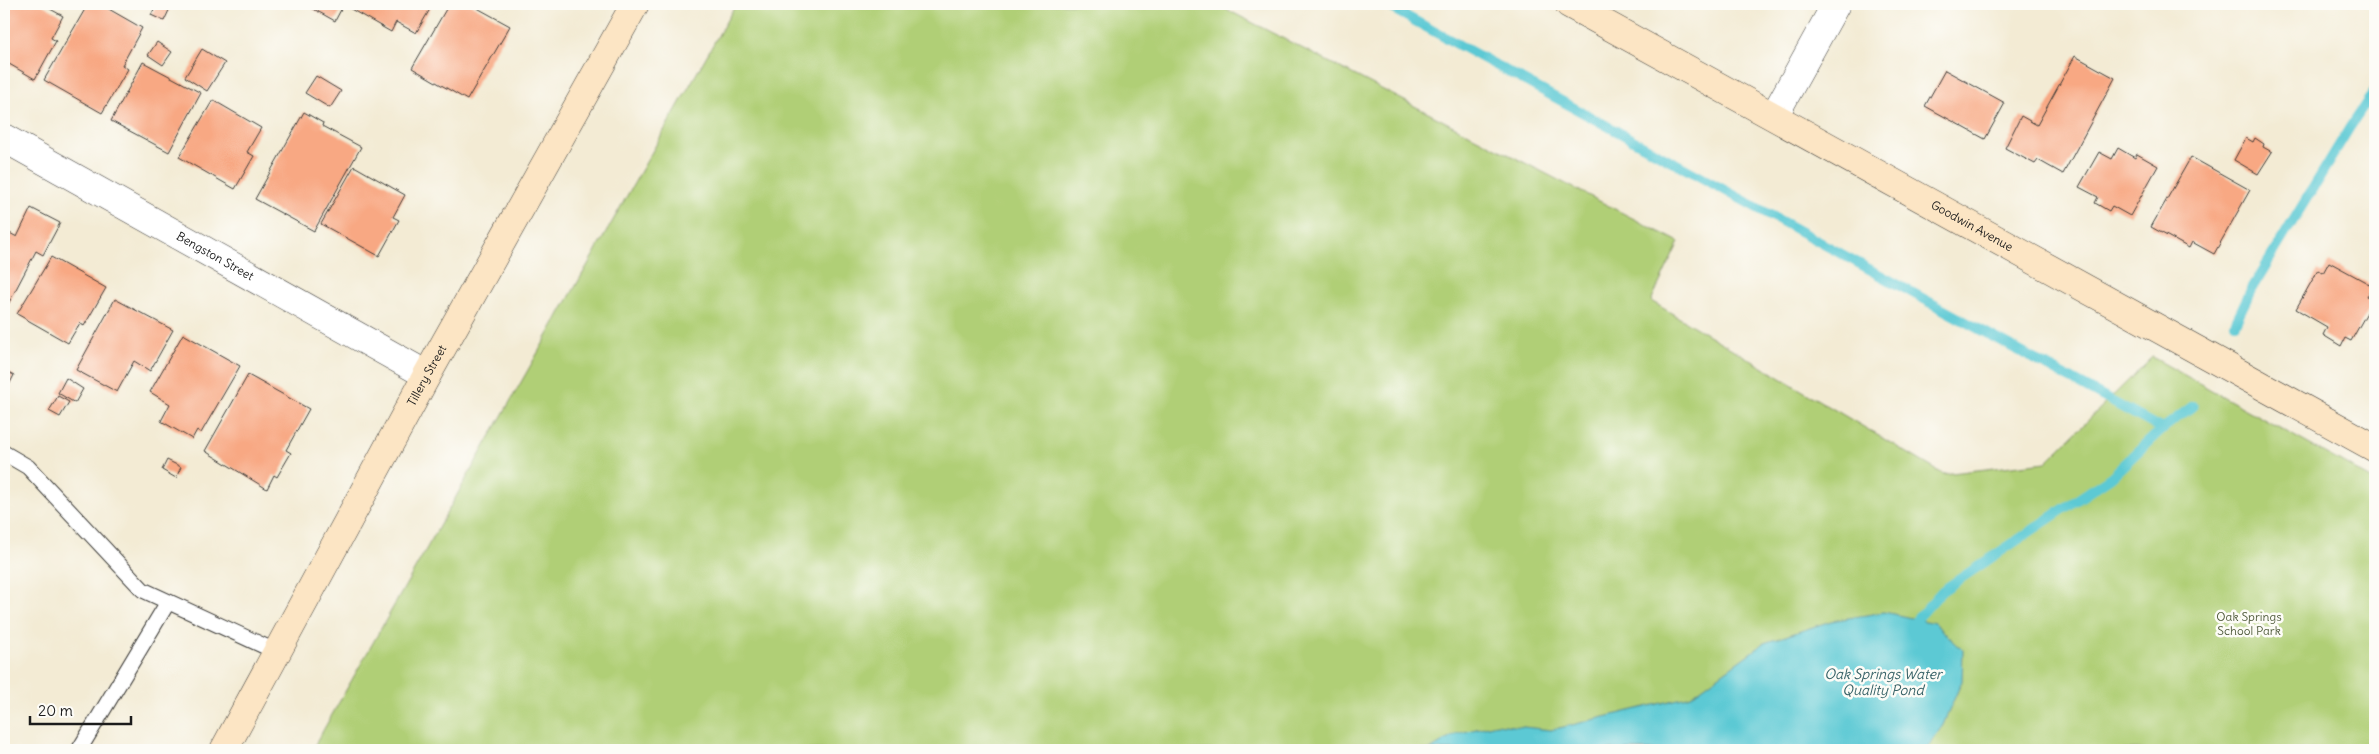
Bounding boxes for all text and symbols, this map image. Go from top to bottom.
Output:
street label: Goodwin Avenue [1928,197,2016,254]
street label: Bengston Street [174,228,257,283]
street label: Tillery Street [404,342,449,408]
park label: Oak Springs School Park [2216,609,2282,638]
water label: Oak Springs Water Quality Pond [1824,665,1944,699]
scale bar [30,694,131,726]
text: 20 m [38,701,73,720]

